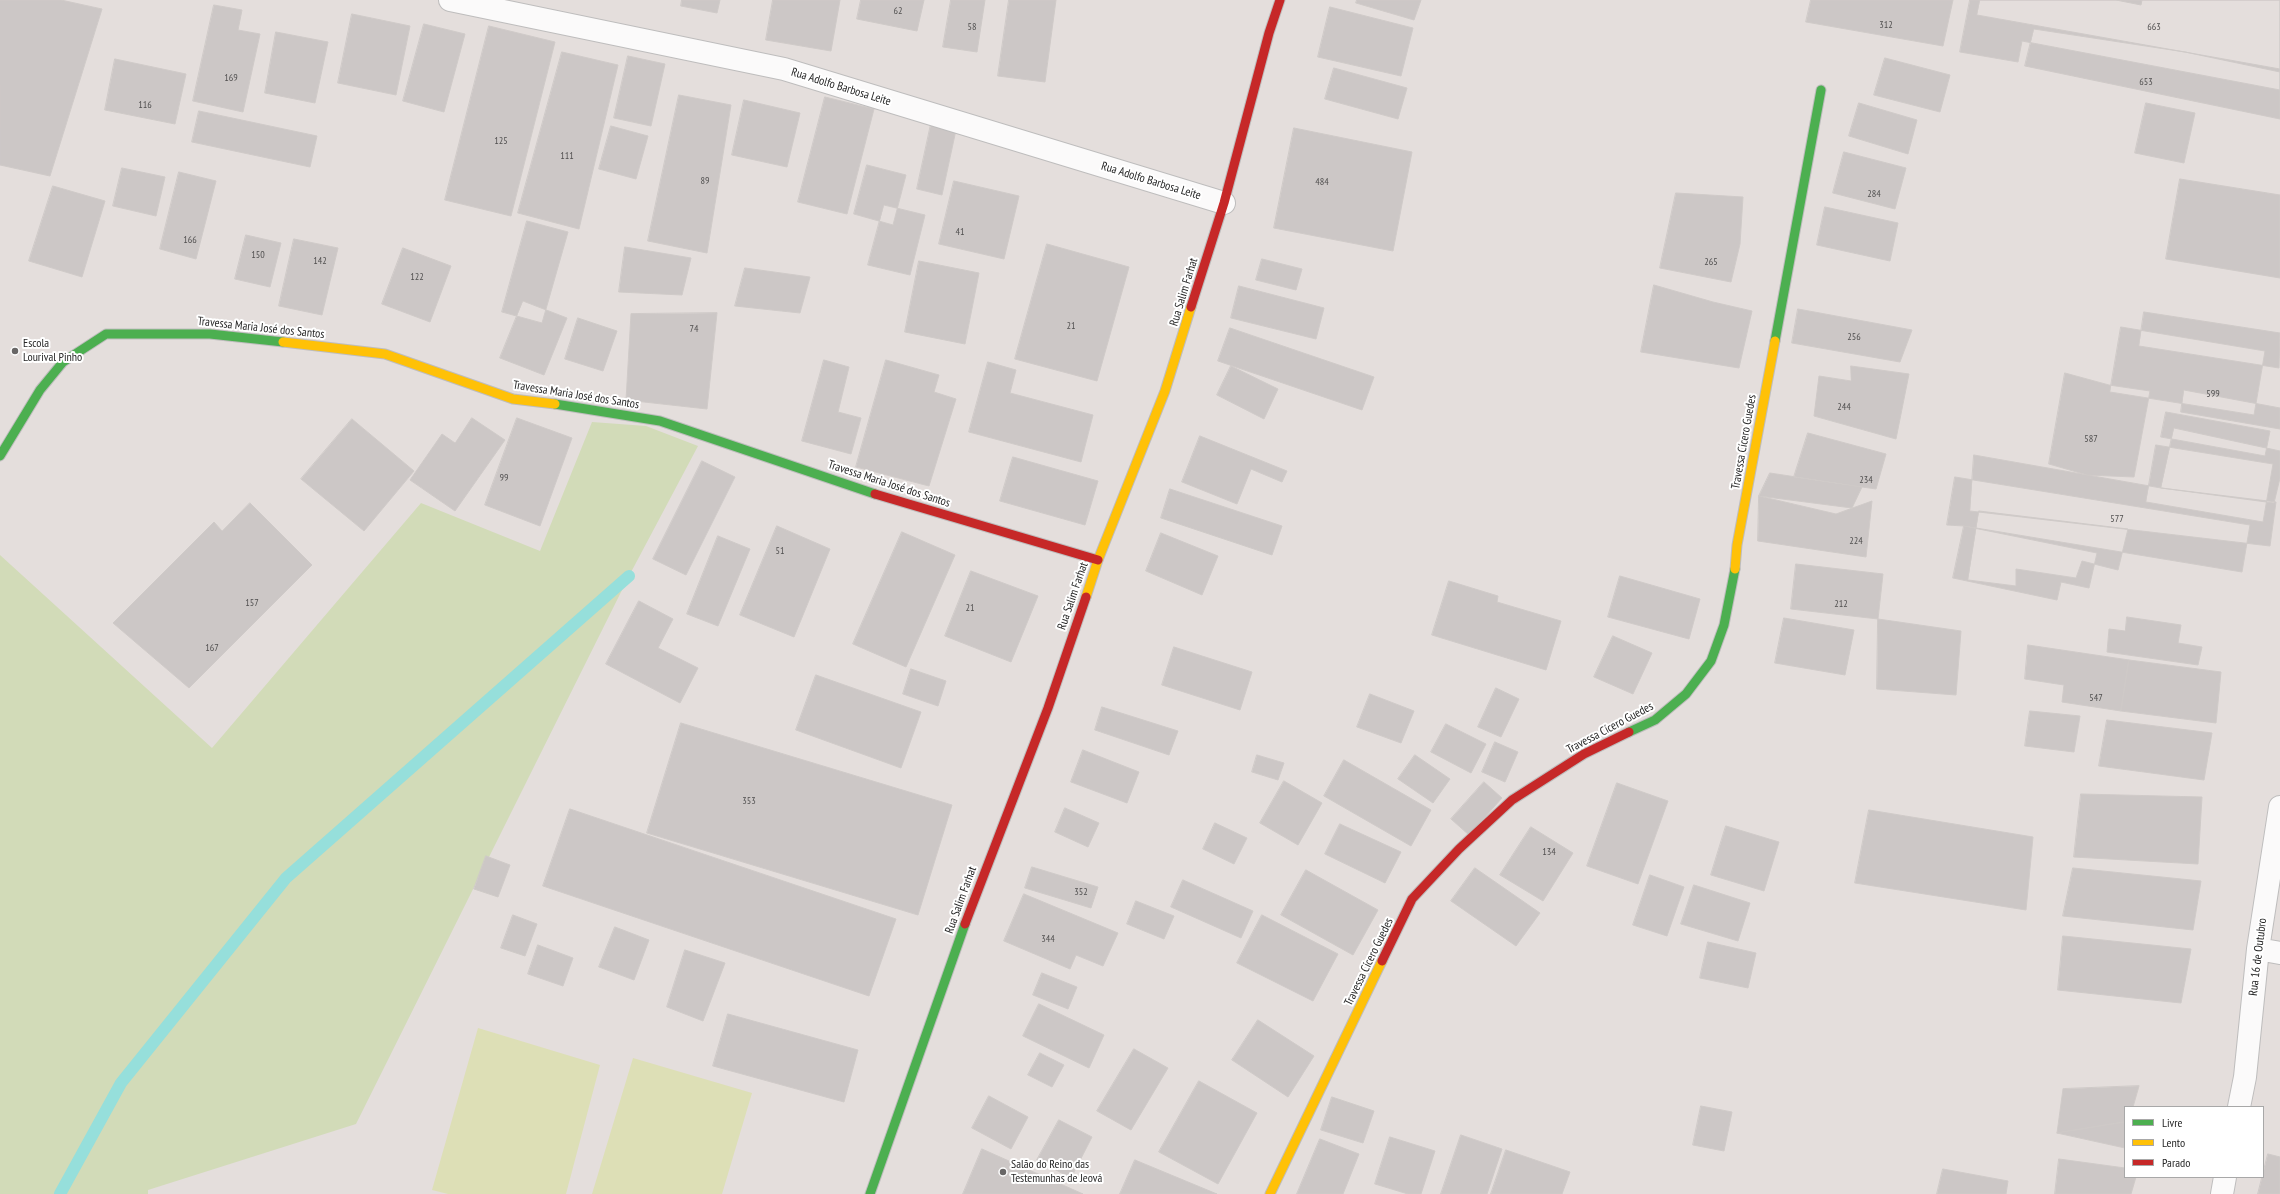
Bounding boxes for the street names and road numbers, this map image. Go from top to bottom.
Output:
street label: Rua Adolfo Barbosa Leite [789,65,893,109]
street label: Rua Adolfo Barbosa Leite [1099,159,1203,203]
street label: Rua Salim Farhat [1167,256,1201,328]
street label: Travessa Maria José dos Santos [197,314,325,342]
street label: Travessa Maria José dos Santos [512,378,640,412]
street label: Travessa Cícero Guedes [1729,394,1759,490]
street label: Travessa Maria José dos Santos [826,457,952,511]
street label: Rua Salim Farhat [1055,560,1091,632]
street label: Travessa Cícero Guedes [1564,699,1656,757]
street label: Rua Salim Farhat [942,864,980,936]
street label: Travessa Cícero Guedes [1342,916,1396,1008]
street label: Rua 16 de Outubro [2246,917,2270,997]

